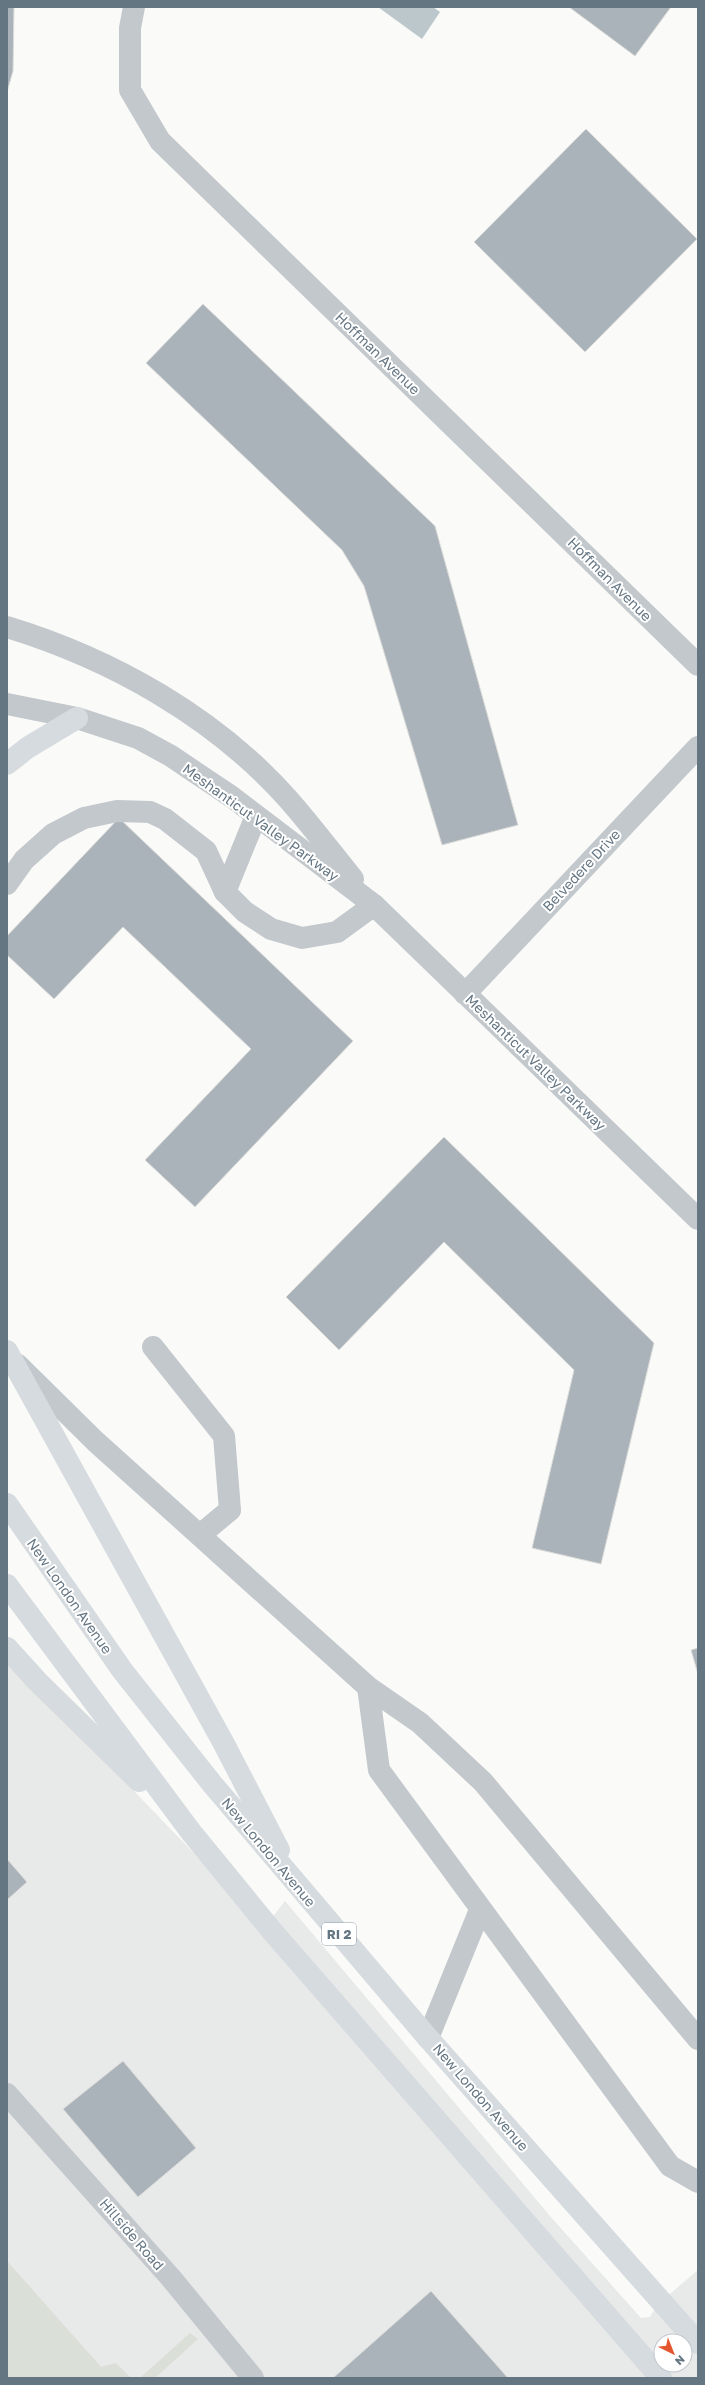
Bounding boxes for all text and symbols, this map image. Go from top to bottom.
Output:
street label: Hoffman Avenue [332,308,424,398]
street label: Hoffman Avenue [565,534,655,624]
street label: Meshanticut Valley Parkway [180,760,342,884]
street label: Belvedere Drive [539,826,623,914]
street label: Meshanticut Valley Parkway [462,990,610,1134]
street label: New London Avenue [24,1535,116,1657]
street label: New London Avenue [219,1794,319,1910]
road number: RI 2 [322,1923,356,1945]
street label: New London Avenue [430,2040,532,2154]
street label: Hillside Road [96,2195,168,2273]
north arrow [653,2333,693,2373]
text: N [673,2353,688,2368]

